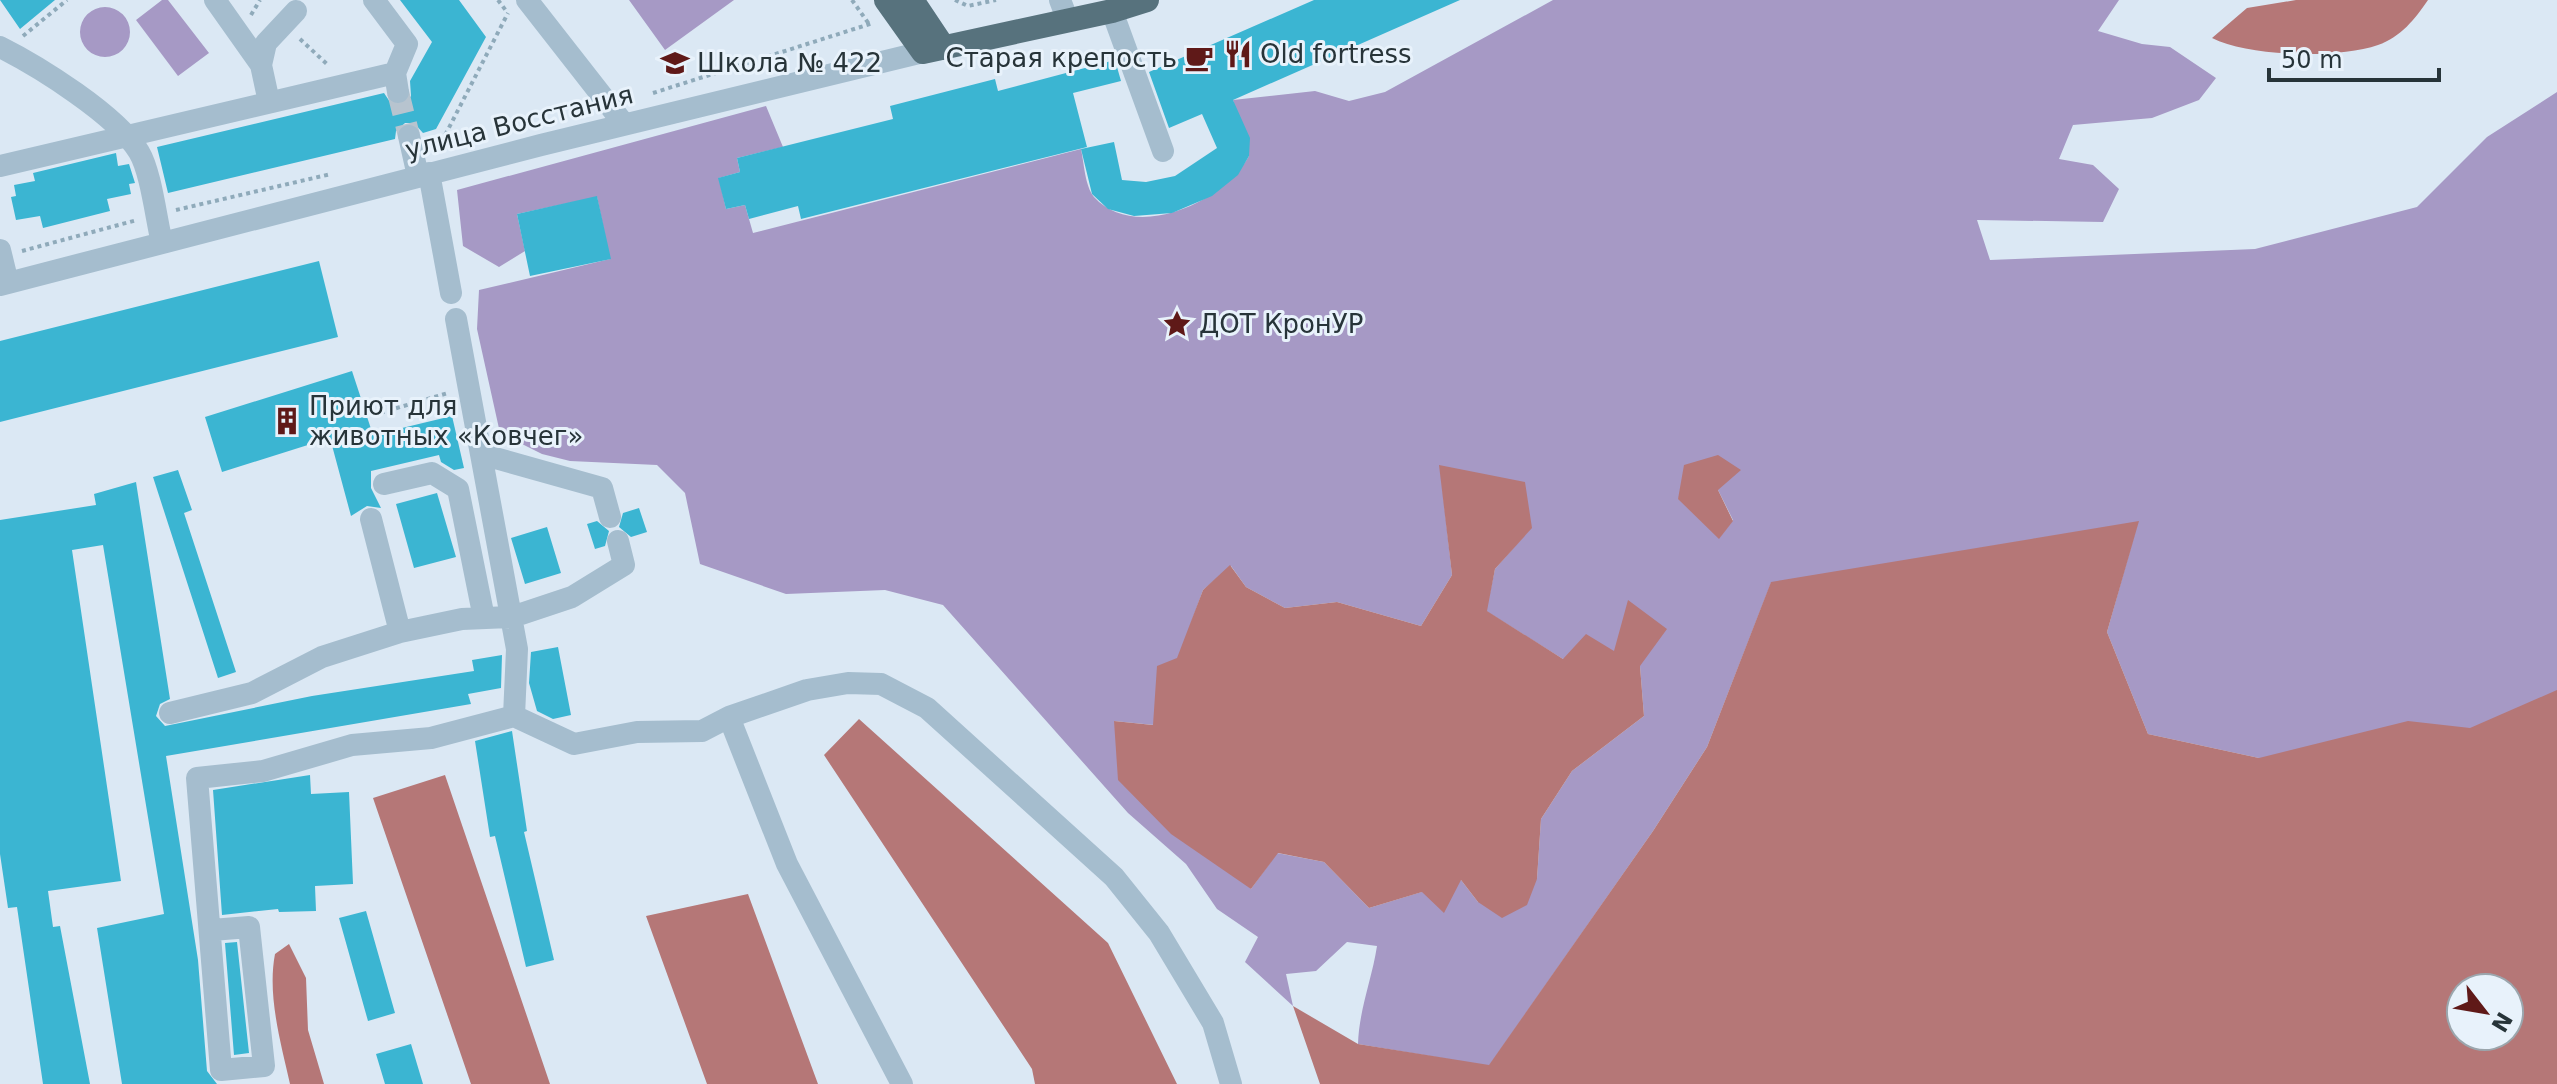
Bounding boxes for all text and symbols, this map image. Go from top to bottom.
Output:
scale bar [2269,32,2439,82]
restaurant icon: Old fortress [1223,39,1253,69]
place label: Old fortress [1260,39,1412,69]
place label: Старая крепость [946,43,1177,73]
cafe icon: Старая крепость [1184,43,1214,73]
text: 50 m [2281,46,2343,74]
school or university icon: Школа № 422 [660,48,690,78]
place label: Школа № 422 [697,48,882,78]
street label: улица Восстания [402,79,636,165]
place icon: ДОТ КронУР [1162,309,1192,339]
place label: ДОТ КронУР [1199,309,1363,339]
place label: Приют для животных «Ковчег» [309,391,583,451]
building icon: Приют для животных «Ковчег» [272,406,302,436]
north arrow [2445,972,2525,1052]
text: N [2486,1008,2517,1036]

